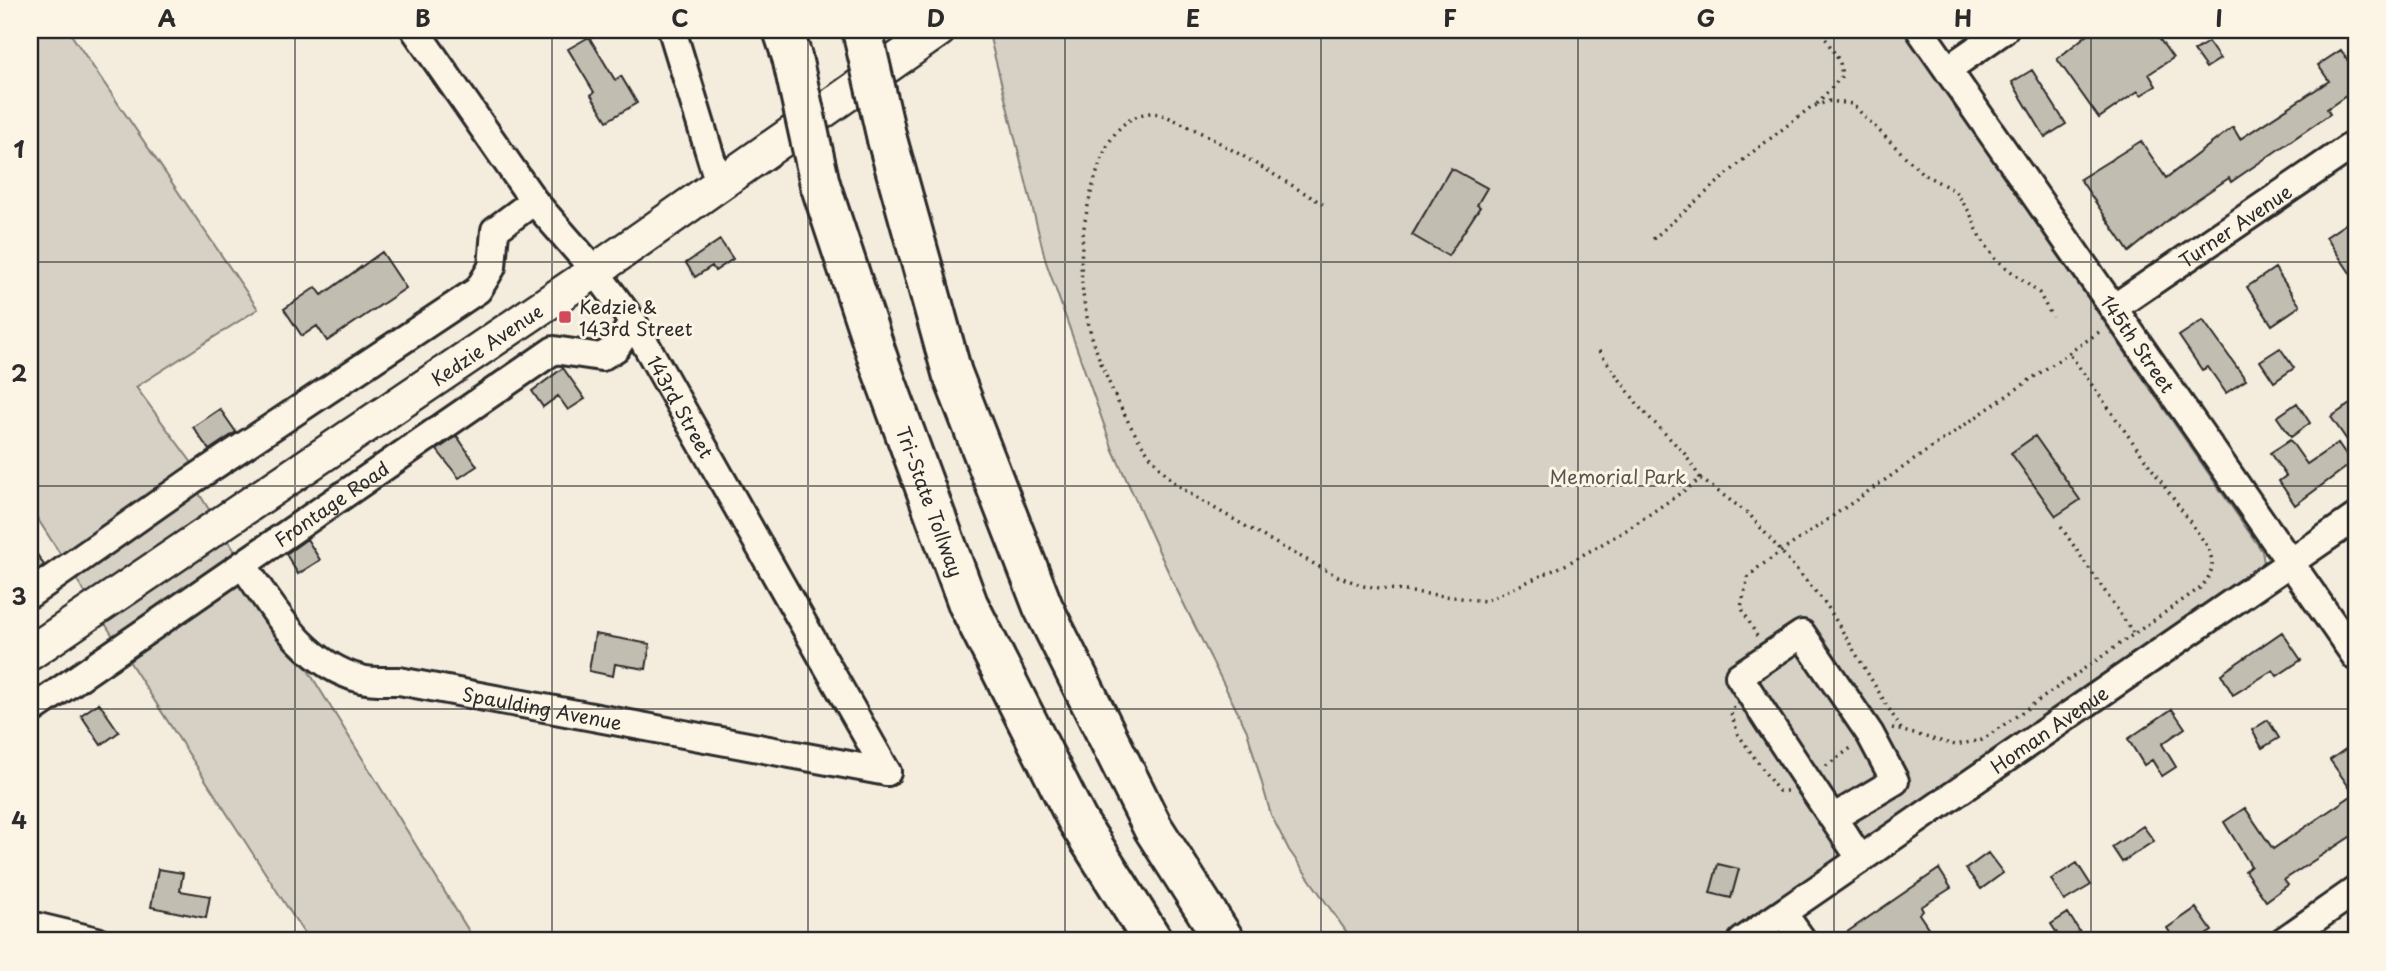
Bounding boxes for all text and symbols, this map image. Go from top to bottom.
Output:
text: A [158,0,176,35]
text: B [415,0,431,35]
text: C [671,0,689,35]
text: D [927,0,945,35]
text: E [1186,0,1200,35]
text: F [1443,0,1457,35]
text: G [1697,0,1715,35]
text: H [1954,0,1972,35]
text: I [2215,0,2223,35]
text: 1 [14,131,25,166]
street label: Turner Avenue [2173,177,2297,274]
street label: 145th Street [2094,289,2182,398]
place label: Kedzie & 143rd Street [579,292,693,342]
street label: Kedzie Avenue [425,296,548,392]
marker: Kedzie & 143rd Street [557,309,573,325]
street label: 143rd Street [641,350,721,463]
text: 2 [11,355,27,390]
street label: Tri-State Tollway [890,422,971,581]
street label: Frontage Road [268,454,394,553]
park label: Memorial Park [1550,462,1687,490]
text: 3 [11,578,27,613]
street label: Homan Avenue [1984,678,2113,780]
street label: Spaulding Avenue [460,679,625,736]
text: 4 [11,802,27,837]

